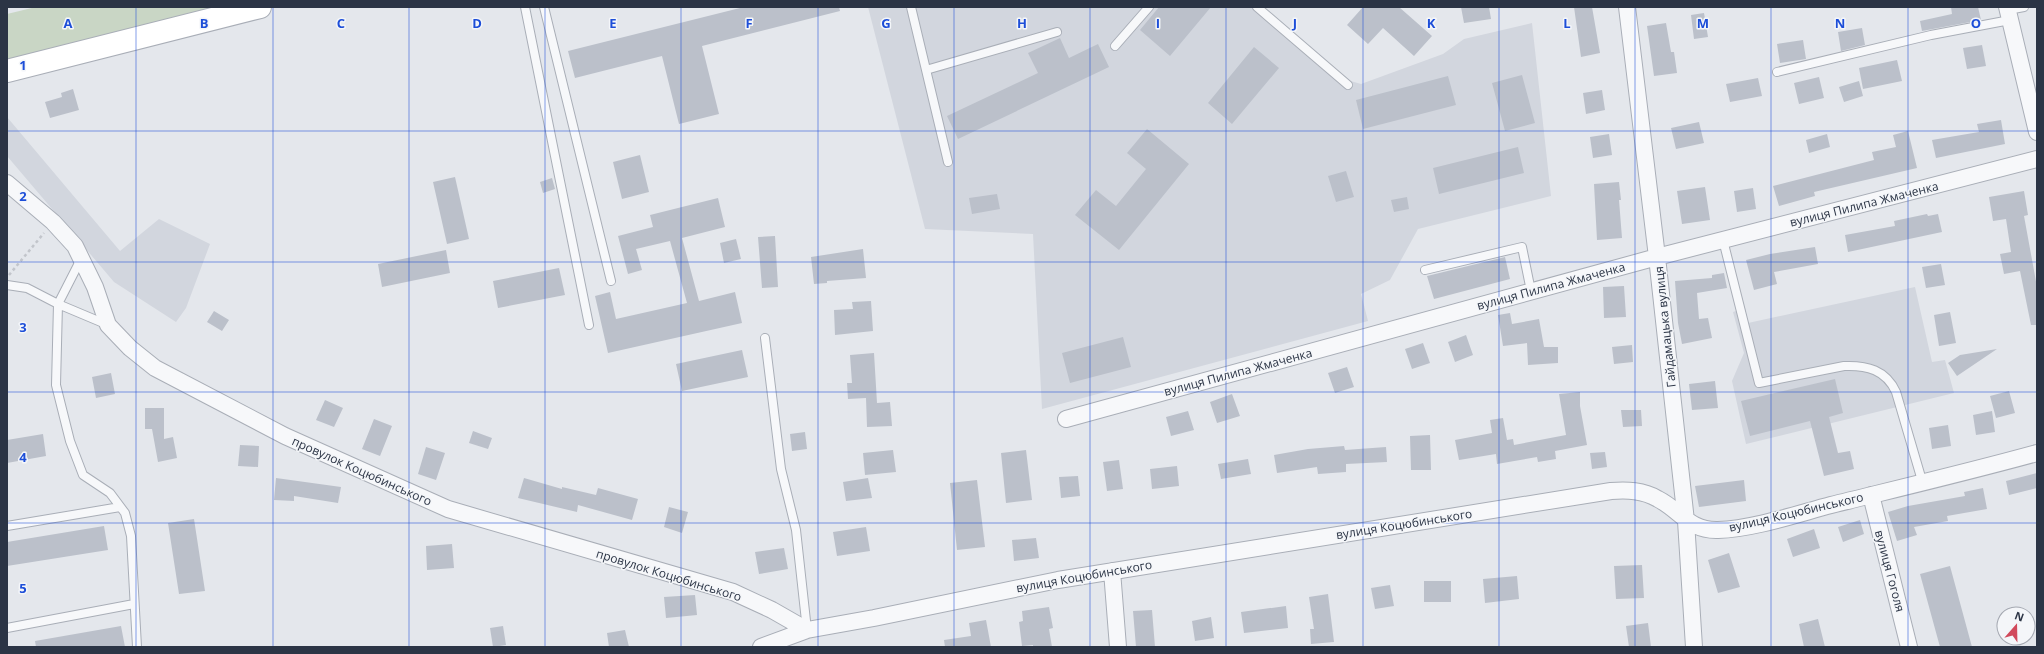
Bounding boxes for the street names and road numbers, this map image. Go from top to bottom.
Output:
street label: вулиця Пилипа Жмаченка [1788,177,1940,231]
street label: вулиця Пилипа Жмаченка [1475,258,1627,314]
street label: Гайдамацька вулиця [1650,266,1680,388]
street label: вулиця Пилипа Жмаченка [1162,344,1314,400]
street label: провулок Коцюбинського [289,432,435,510]
street label: вулиця Коцюбинського [1727,488,1865,536]
street label: вулиця Коцюбинського [1335,505,1473,543]
street label: вулиця Гоголя [1871,528,1909,614]
street label: провулок Коцюбинського [594,545,744,605]
street label: вулиця Коцюбинського [1015,556,1153,596]

